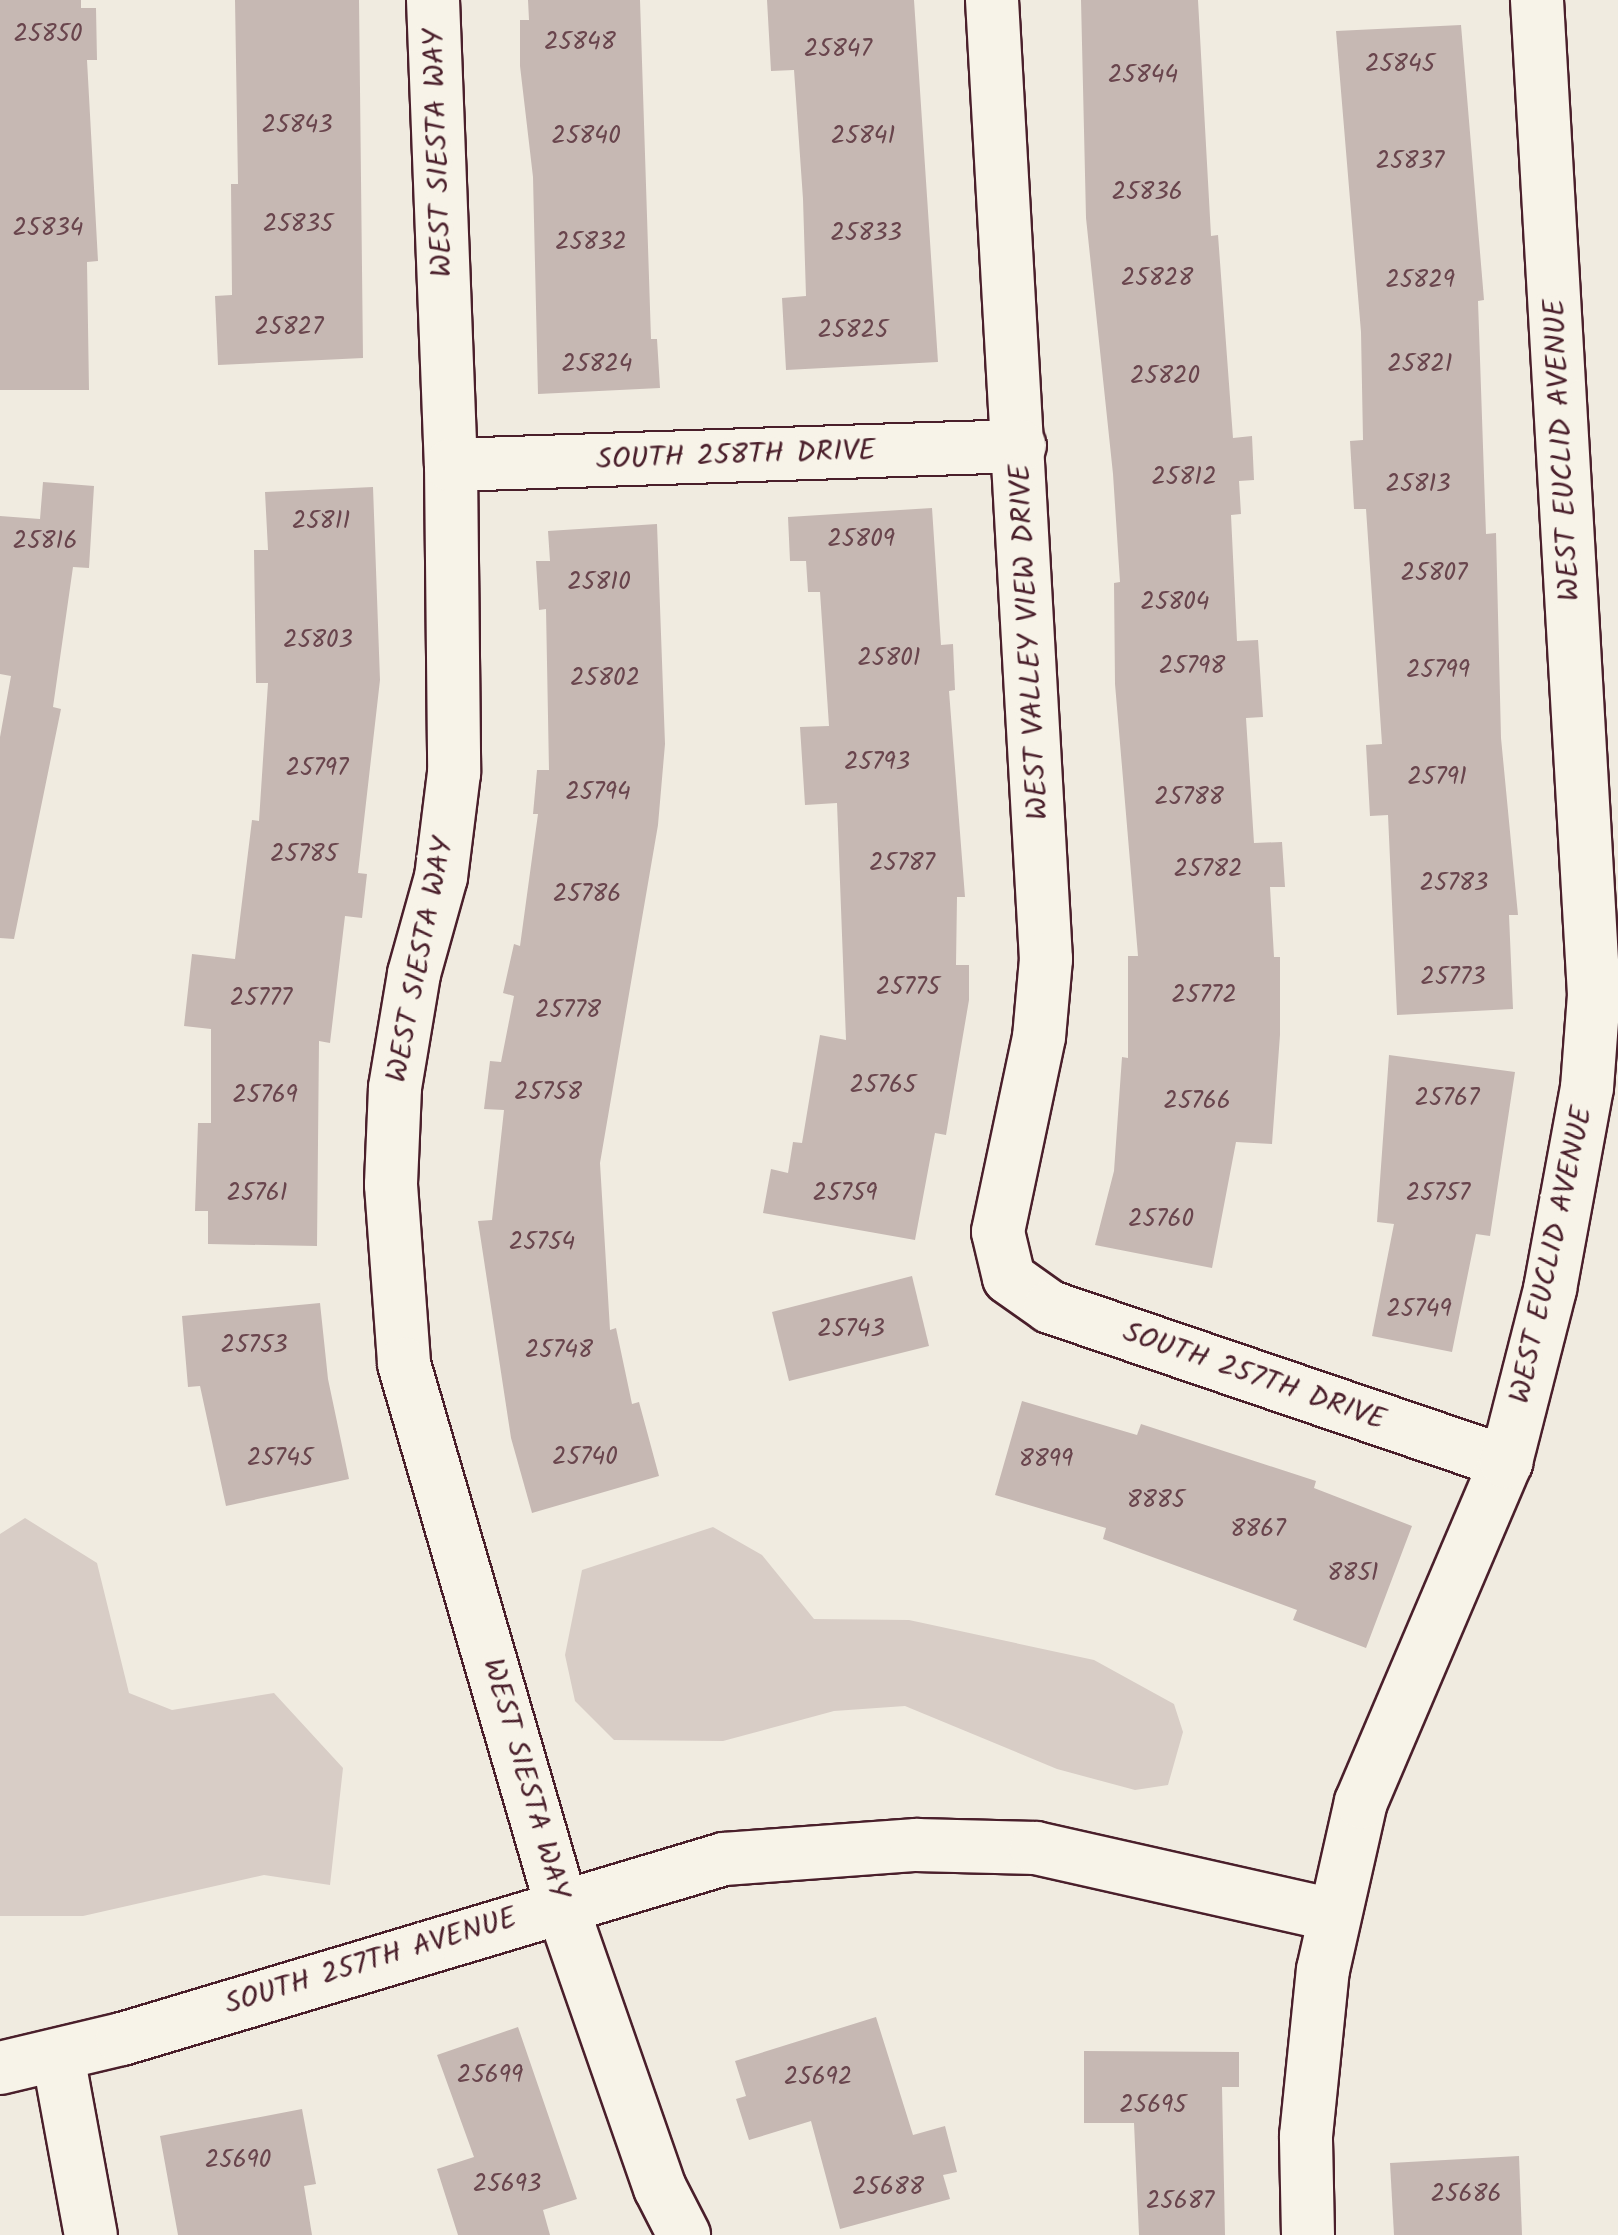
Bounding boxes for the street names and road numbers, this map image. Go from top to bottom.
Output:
street label: WEST SIESTA WAY [417,28,461,278]
street label: WEST EUCLID AVENUE [1537,298,1589,602]
street label: SOUTH 258TH DRIVE [596,433,876,479]
street label: WEST VALLEY VIEW DRIVE [1003,463,1057,821]
street label: WEST SIESTA WAY [380,834,462,1086]
street label: WEST EUCLID AVENUE [1503,1103,1601,1407]
street label: SOUTH 257TH DRIVE [1118,1315,1390,1439]
street label: WEST SIESTA WAY [473,1654,577,1904]
street label: SOUTH 257TH AVENUE [221,1900,521,2024]

